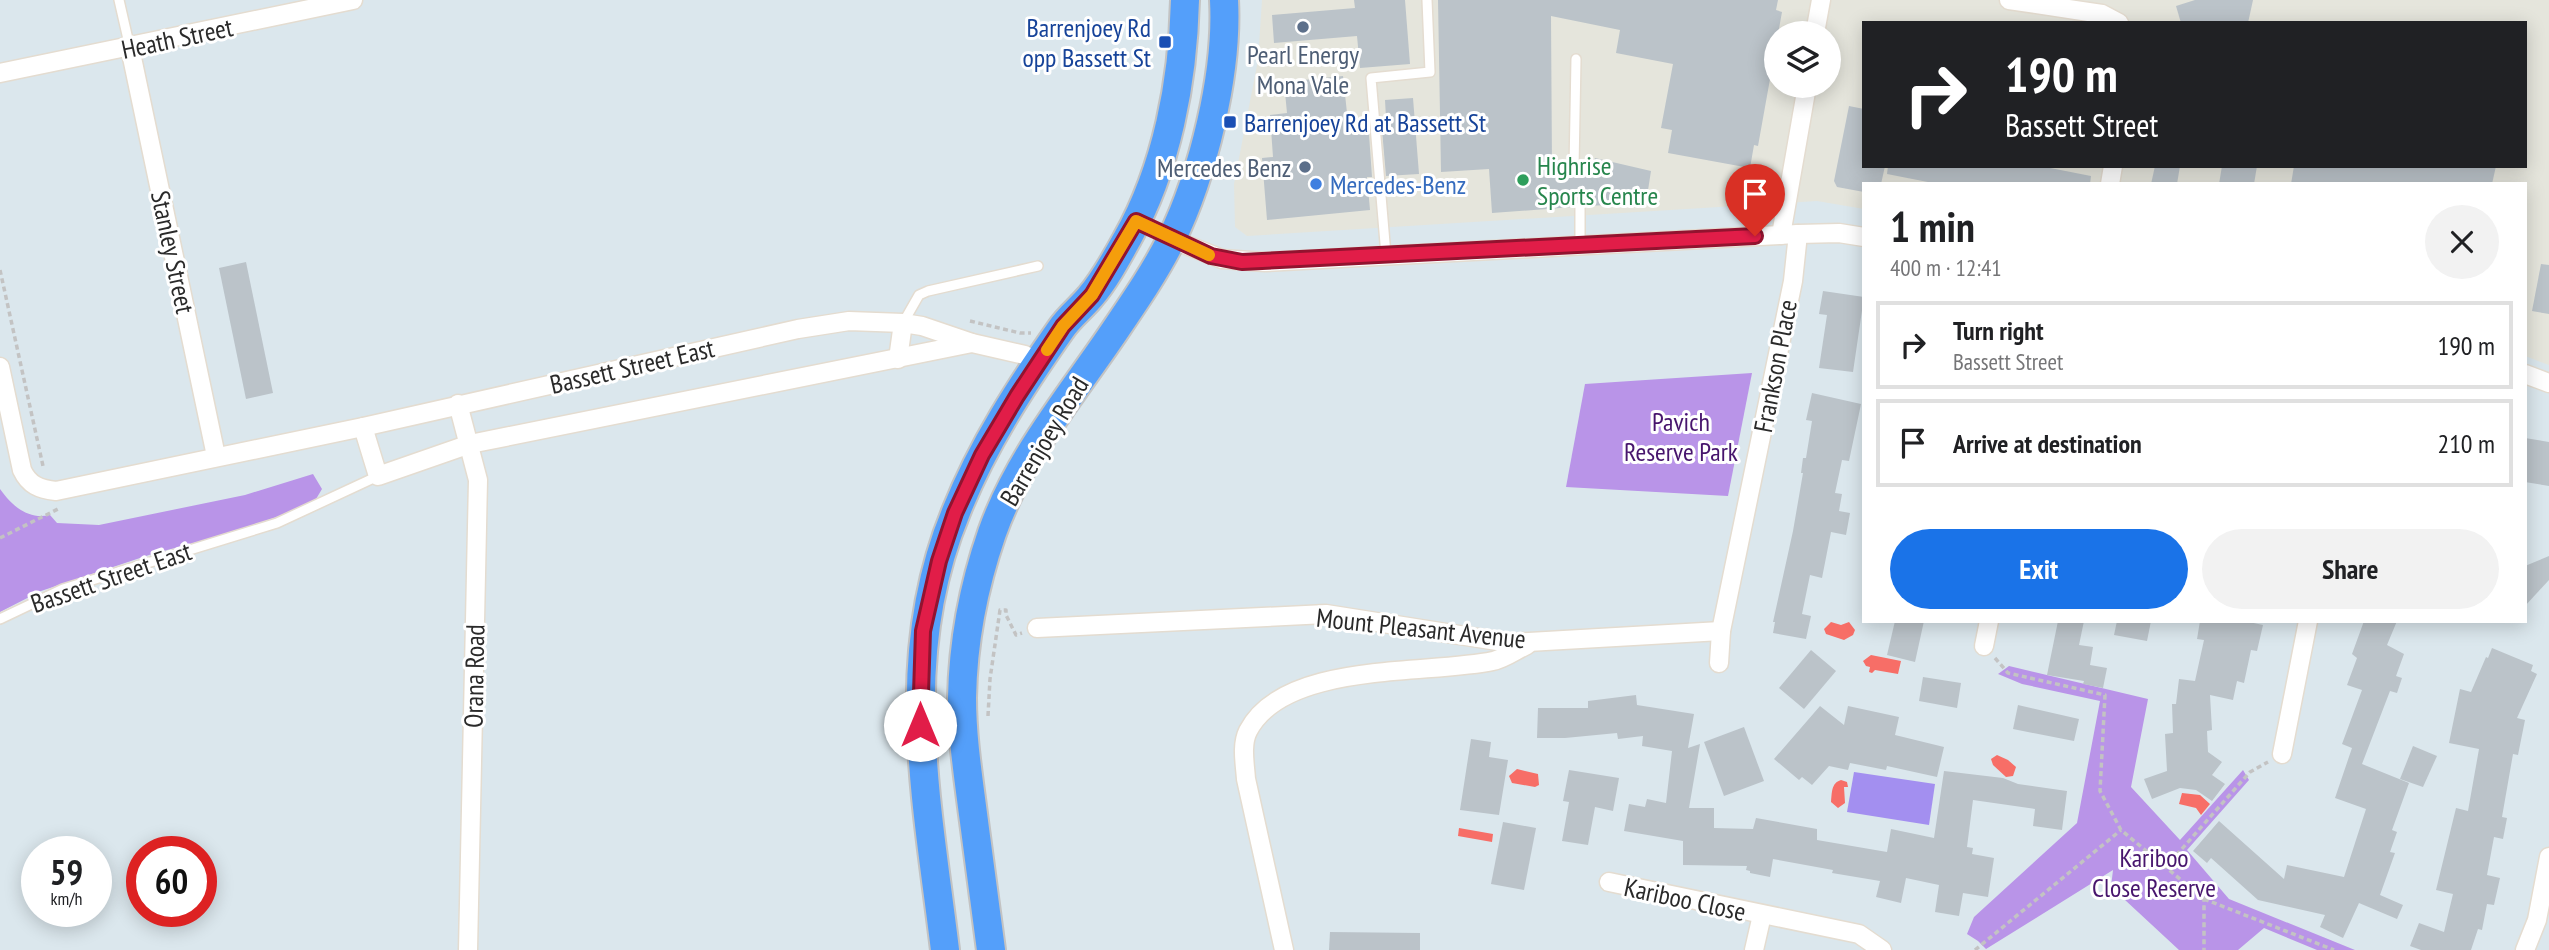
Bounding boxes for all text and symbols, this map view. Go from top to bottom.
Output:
street label: Heath Street [118,10,236,66]
place label: Barrenjoey Rd opp Bassett St [1023,11,1151,74]
marker: Pearl Energy Mona Vale [1295,19,1311,35]
map controls [1764,21,1841,98]
button: layers [1764,21,1841,98]
marker: Barrenjoey Rd opp Bassett St [1157,34,1173,50]
place label: Pearl Energy Mona Vale [1247,38,1359,101]
text: 190 m [2005,42,2118,106]
icon: right [1890,49,1981,140]
text: Bassett Street [2005,104,2158,146]
place label: Barrenjoey Rd at Bassett St [1244,106,1486,139]
marker: Barrenjoey Rd at Bassett St [1222,114,1238,130]
place label: Highrise Sports Centre [1537,149,1658,212]
place label: Mercedes Benz [1157,151,1291,184]
marker: Mercedes Benz [1297,159,1313,175]
pin [1725,164,1785,236]
place label: Mercedes-Benz [1330,168,1466,201]
marker: Highrise Sports Centre [1515,172,1531,188]
icon: arrive [1736,175,1774,213]
marker: Mercedes-Benz [1308,176,1324,192]
street label: Stanley Street [144,188,202,316]
text: 1 min [1890,199,1975,254]
button: close [2425,205,2499,279]
text: 400 m · 12:41 [1890,253,2002,282]
street label: Frankson Place [1746,297,1804,435]
text: Turn right [1953,314,2044,347]
icon: right [1894,326,1932,364]
text: 190 m [2437,329,2495,362]
street label: Bassett Street East [547,331,717,401]
text: Bassett Street [1953,347,2063,376]
street label: Barrenjoey Road [993,370,1095,512]
park label: Pavich Reserve Park [1624,405,1738,468]
icon: arrive [1894,424,1932,462]
text: Arrive at destination [1953,427,2142,460]
text: 210 m [2437,427,2495,460]
button: Exit [1890,529,2188,609]
button: Share [2202,529,2499,609]
street label: Bassett Street East [26,534,196,620]
street label: Mount Pleasant Avenue [1315,601,1527,655]
street label: Orana Road [457,624,491,728]
position arrow [883,688,957,762]
speed limit sign: 60 [126,836,217,927]
park label: Kariboo Close Reserve [2092,841,2216,904]
text: 59 [50,849,83,895]
street label: Kariboo Close [1621,870,1749,928]
text: km/h [51,887,82,910]

